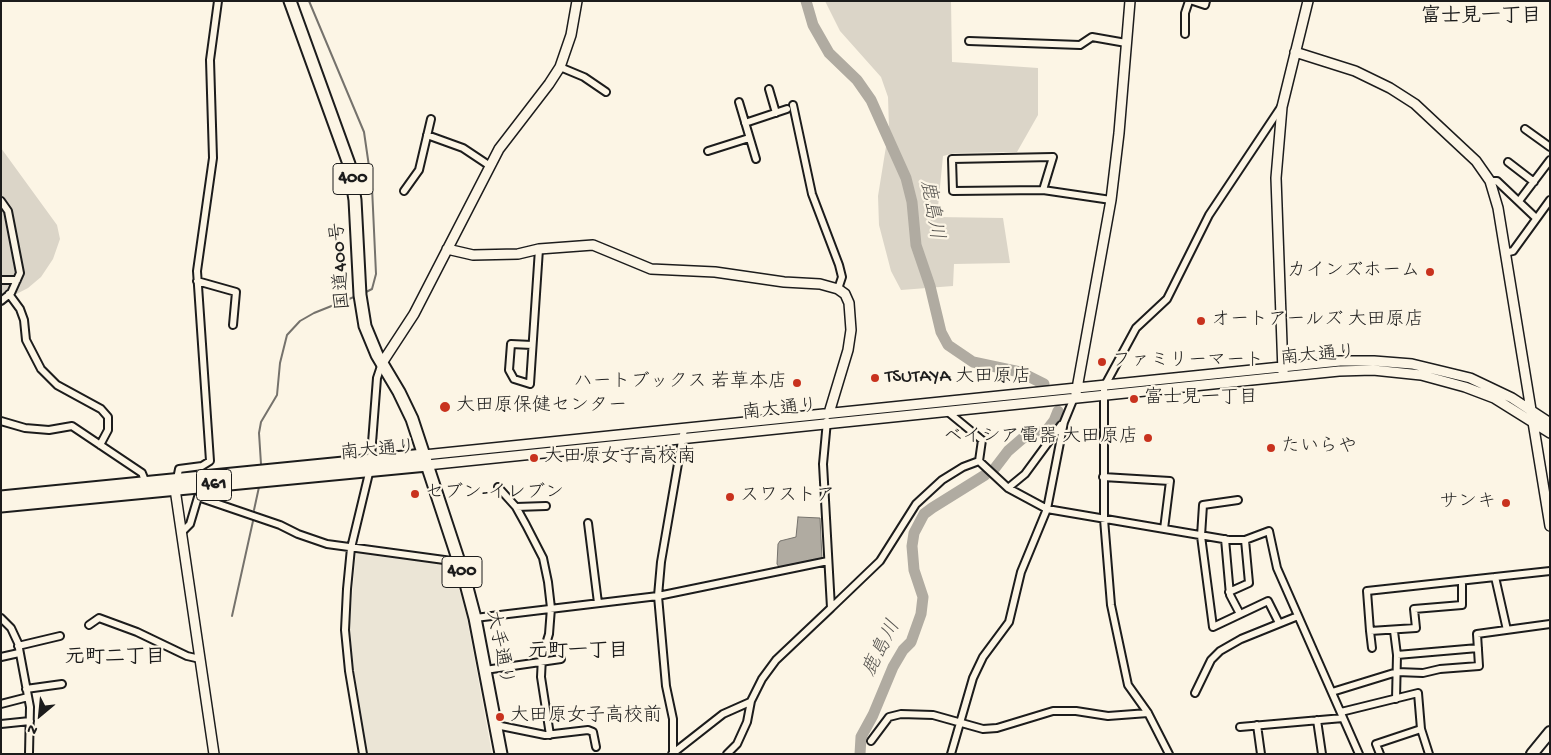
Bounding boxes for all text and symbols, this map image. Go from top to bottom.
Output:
district label: 富士見一丁目 [1421,6,1541,30]
road number: 400 [333,163,373,194]
water label: 鹿島川 [913,178,947,242]
street label: 国道400号 [328,222,356,310]
place label: カインズホーム [1287,261,1420,283]
marker: カインズホーム [1424,266,1436,278]
place label: オートアールズ 大田原店 [1211,310,1424,332]
marker: オートアールズ 大田原店 [1195,315,1207,327]
street label: 南大通り [1279,342,1357,372]
place label: ファミリーマート [1112,351,1264,373]
marker: ファミリーマート [1096,356,1108,368]
place label: TSUTAYA 大田原店 [885,367,1031,389]
place label: ハートブックス 若草本店 [574,372,787,394]
marker: TSUTAYA 大田原店 [869,372,881,384]
marker: ハートブックス 若草本店 [791,377,803,389]
place label: 富士見一丁目 [1144,388,1258,410]
marker: 富士見一丁目 [1128,393,1140,405]
place label: 大田原保健センター [456,396,627,418]
street label: 南大通り [741,396,819,426]
marker: 大田原保健センター [438,400,452,414]
place label: ベイシア電器 大田原店 [944,427,1138,449]
marker: ベイシア電器 大田原店 [1142,432,1154,444]
street label: 南大通り [339,437,417,467]
place label: たいらや [1281,437,1357,459]
marker: たいらや [1265,442,1277,454]
place label: 大田原女子高校南 [544,447,696,469]
marker: 大田原女子高校南 [528,452,540,464]
road number: 461 [196,470,232,500]
place label: セブン-イレブン [425,483,564,505]
place label: スワストア [740,486,835,508]
marker: セブン-イレブン [409,488,421,500]
marker: スワストア [724,491,736,503]
place label: サンキ [1439,492,1496,514]
marker: サンキ [1500,497,1512,509]
road number: 400 [442,556,482,588]
street label: 大手通り [480,609,516,687]
water label: 鹿島川 [859,617,907,681]
district label: 元町一丁目 [528,641,628,665]
district label: 元町二丁目 [65,647,165,671]
north arrow [15,690,65,740]
place label: 大田原女子高校前 [510,706,662,728]
marker: 大田原女子高校前 [494,711,506,723]
text: N [25,719,41,738]

